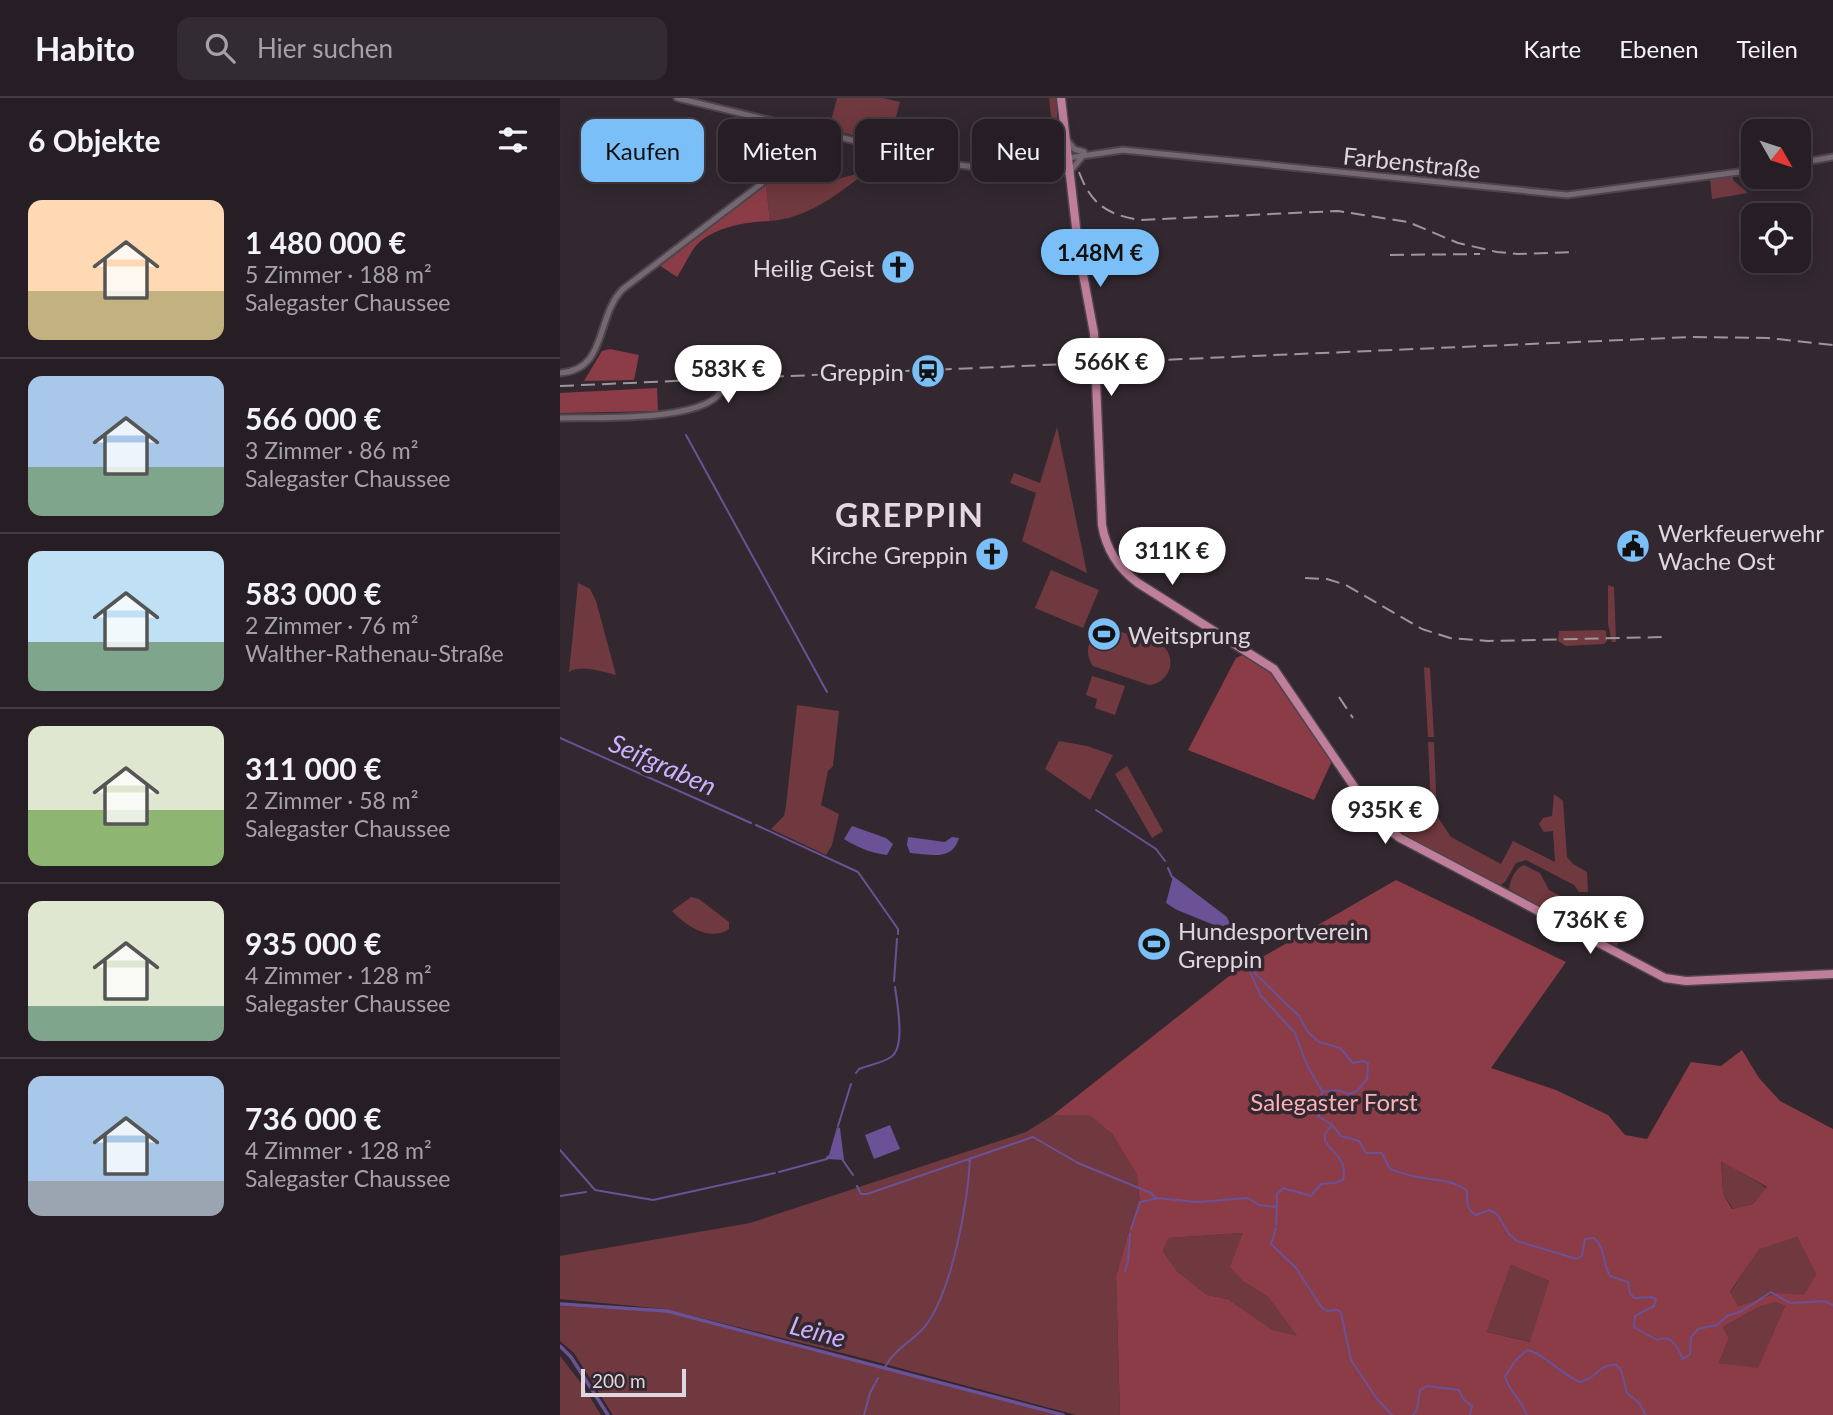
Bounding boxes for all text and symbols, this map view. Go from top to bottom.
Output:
search box [177,17,667,80]
text: Habito [35,28,135,68]
icon: search [201,29,239,67]
text: Hier suchen [257,32,393,64]
text: Karte [1524,34,1581,63]
text: Ebenen [1619,34,1699,63]
text: Teilen [1737,34,1798,63]
chip: Kaufen [581,119,704,182]
chip: Mieten [718,119,841,182]
chip: Filter [855,119,958,182]
chip: Neu [972,119,1064,182]
north arrow [1741,119,1811,189]
map controls [1741,119,1811,273]
icon: filters [494,121,532,159]
text: 6 Objekte [28,122,160,158]
street label: Farbenstraße [1342,140,1482,184]
button: locate [1741,203,1811,273]
text: 1 480 000 € [245,224,406,260]
icon: home [84,228,168,312]
pin: 1.48M € [1035,230,1165,289]
text: 1.48M € [1057,238,1143,266]
church icon: Heilig Geist [879,248,917,286]
place label: Heilig Geist [753,253,874,282]
text: 5 Zimmer · 188 m² [245,260,432,288]
text: Salegaster Chaussee [245,288,450,316]
pin: 566K € [1054,338,1168,398]
pin: 583K € [671,345,785,405]
text: 566K € [1074,347,1148,375]
station icon: Greppin [909,352,947,390]
text: 583K € [691,354,765,382]
place label: Greppin [820,357,904,386]
text: 566 000 € [245,400,381,436]
icon: home [84,404,168,488]
text: 3 Zimmer · 86 m² [245,436,418,464]
text: Salegaster Chaussee [245,464,450,492]
district label: GREPPIN [835,495,985,534]
place label: Werkfeuerwehr Wache Ost [1658,518,1824,575]
public building icon: Werkfeuerwehr Wache Ost [1614,527,1652,565]
pin: 311K € [1115,528,1229,587]
church icon: Kirche Greppin [973,535,1011,573]
text: 311K € [1135,536,1209,564]
place label: Kirche Greppin [810,540,968,569]
text: 583 000 € [245,575,381,611]
icon: home [84,579,168,663]
text: 2 Zimmer · 76 m² [245,611,418,639]
sports icon: Weitsprung [1085,615,1123,653]
place label: Weitsprung [1128,620,1250,649]
text: Walther-Rathenau-Straße [245,639,504,667]
water label: Seifgraben [604,726,722,802]
text: 311 000 € [245,750,381,786]
icon: home [84,754,168,838]
text: 2 Zimmer · 58 m² [245,786,418,814]
pin: 935K € [1328,786,1442,846]
text: 935K € [1348,795,1422,823]
text: Salegaster Chaussee [245,814,450,842]
pin: 736K € [1533,896,1647,956]
text: 736K € [1553,905,1627,933]
place label: Hundesportverein Greppin [1178,916,1369,973]
text: 935 000 € [245,925,381,961]
sports icon: Hundesportverein Greppin [1135,925,1173,963]
icon: home [84,929,168,1013]
text: 4 Zimmer · 128 m² [245,961,432,989]
text: Salegaster Chaussee [245,989,450,1017]
park label: Salegaster Forst [1250,1087,1418,1116]
text: 736 000 € [245,1100,381,1136]
icon: home [84,1104,168,1188]
text: 4 Zimmer · 128 m² [245,1136,432,1164]
text: Salegaster Chaussee [245,1164,450,1192]
water label: Leine [787,1308,849,1354]
scale bar [581,1366,686,1398]
text: 200 m [592,1369,646,1392]

